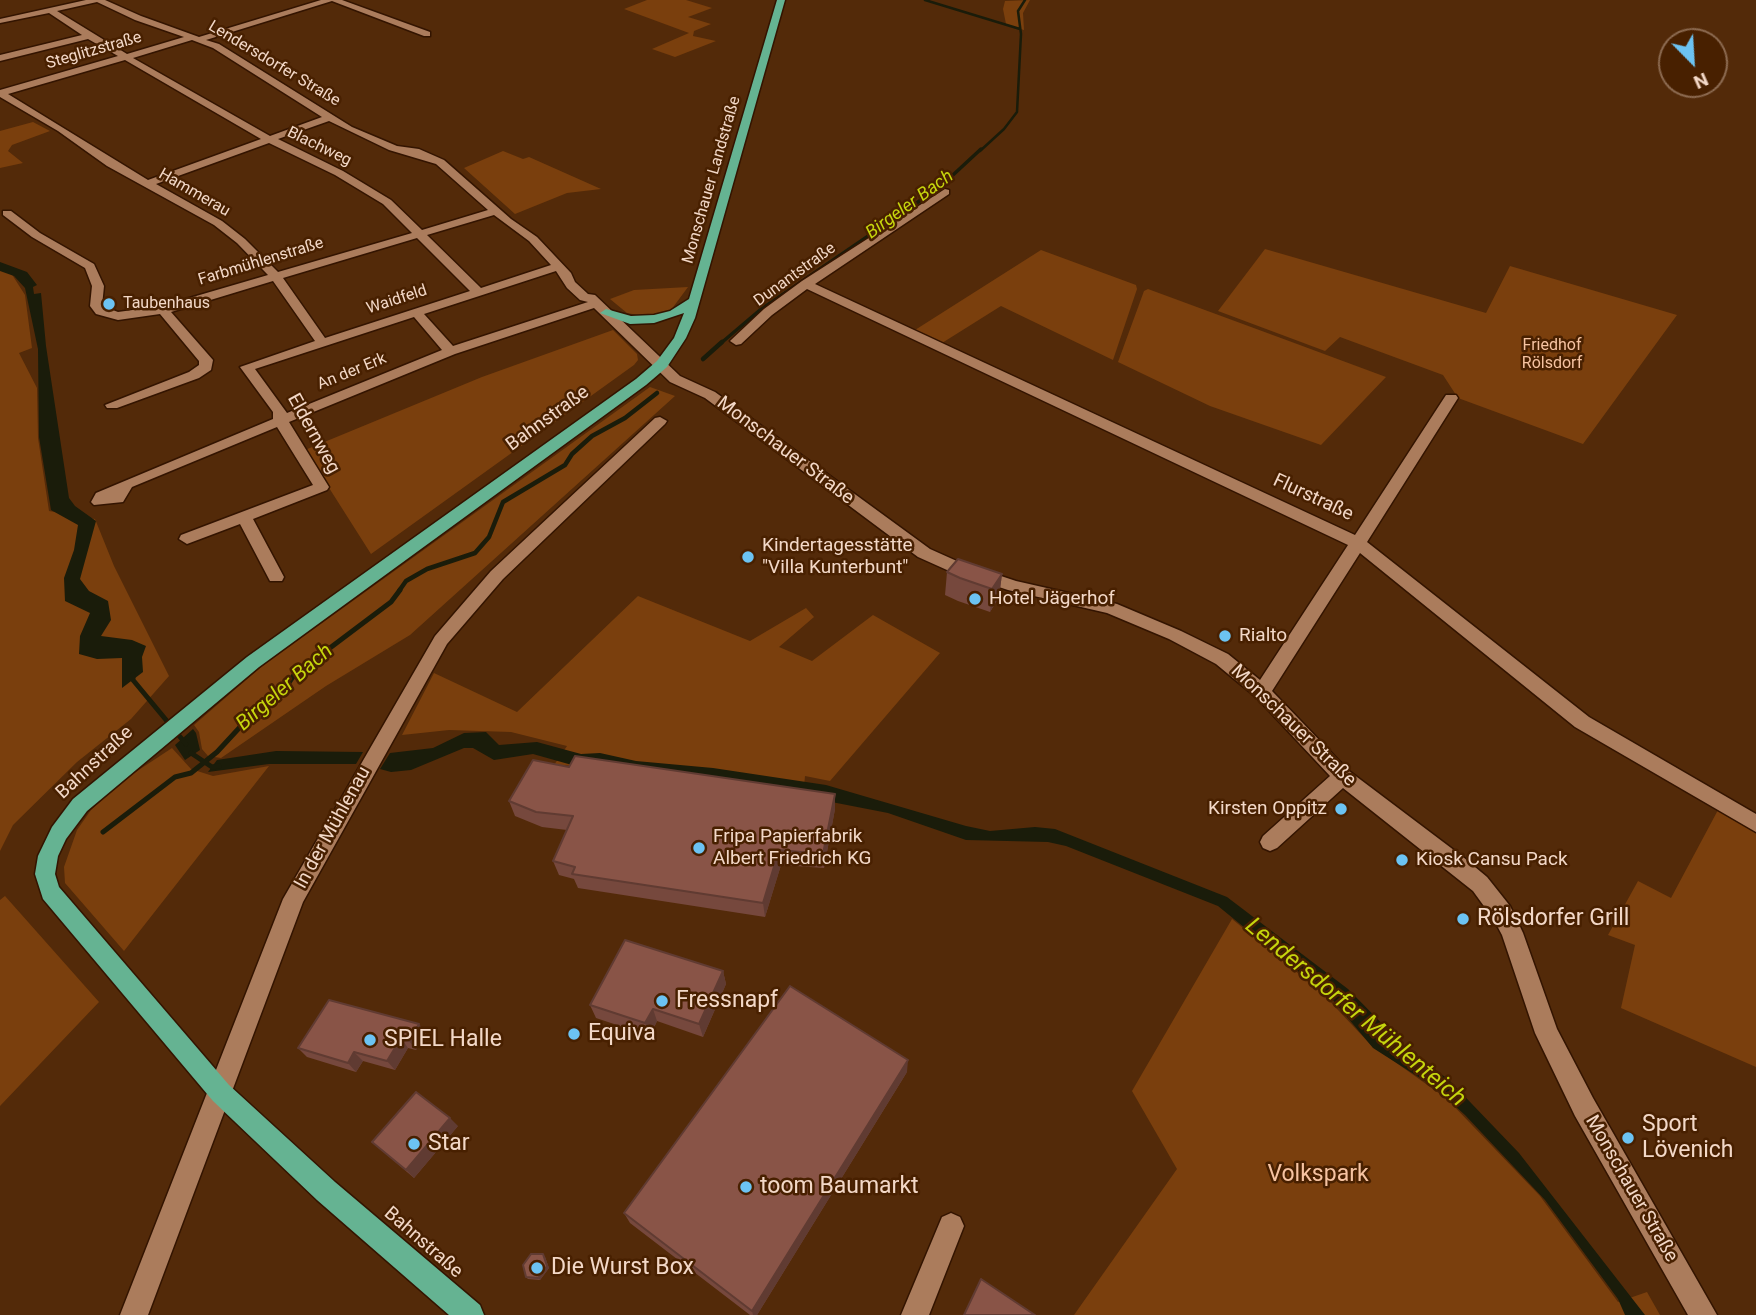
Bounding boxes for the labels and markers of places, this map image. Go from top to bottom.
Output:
place label: Taubenhaus [123,294,210,314]
marker: Taubenhaus [101,296,117,312]
place label: Kindertagesstätte "Villa Kunterbunt" [762,535,913,579]
marker: Kindertagesstätte "Villa Kunterbunt" [740,549,756,565]
place label: Hotel Jägerhof [989,588,1115,610]
marker: Hotel Jägerhof [967,591,983,607]
place label: Rialto [1239,625,1287,647]
marker: Rialto [1217,628,1233,644]
place label: Kirsten Oppitz [1208,798,1327,820]
marker: Kirsten Oppitz [1333,801,1349,817]
place label: Fripa Papierfabrik Albert Friedrich KG [713,826,871,870]
marker: Fripa Papierfabrik Albert Friedrich KG [691,840,707,856]
place label: Kiosk Cansu Pack [1416,849,1568,871]
marker: Kiosk Cansu Pack [1394,852,1410,868]
place label: Rölsdorfer Grill [1477,905,1629,933]
marker: Rölsdorfer Grill [1455,911,1471,927]
place label: Fressnapf [676,987,778,1015]
marker: Fressnapf [654,993,670,1009]
place label: Equiva [588,1020,656,1048]
place label: SPIEL Halle [384,1026,502,1054]
marker: Equiva [566,1026,582,1042]
marker: SPIEL Halle [362,1032,378,1048]
place label: Sport Lövenich [1642,1111,1734,1165]
place label: Star [428,1130,469,1158]
marker: Sport Lövenich [1620,1130,1636,1146]
marker: Star [406,1136,422,1152]
place label: toom Baumarkt [760,1173,919,1201]
marker: toom Baumarkt [738,1179,754,1195]
place label: Die Wurst Box [551,1254,694,1282]
marker: Die Wurst Box [529,1260,545,1276]

